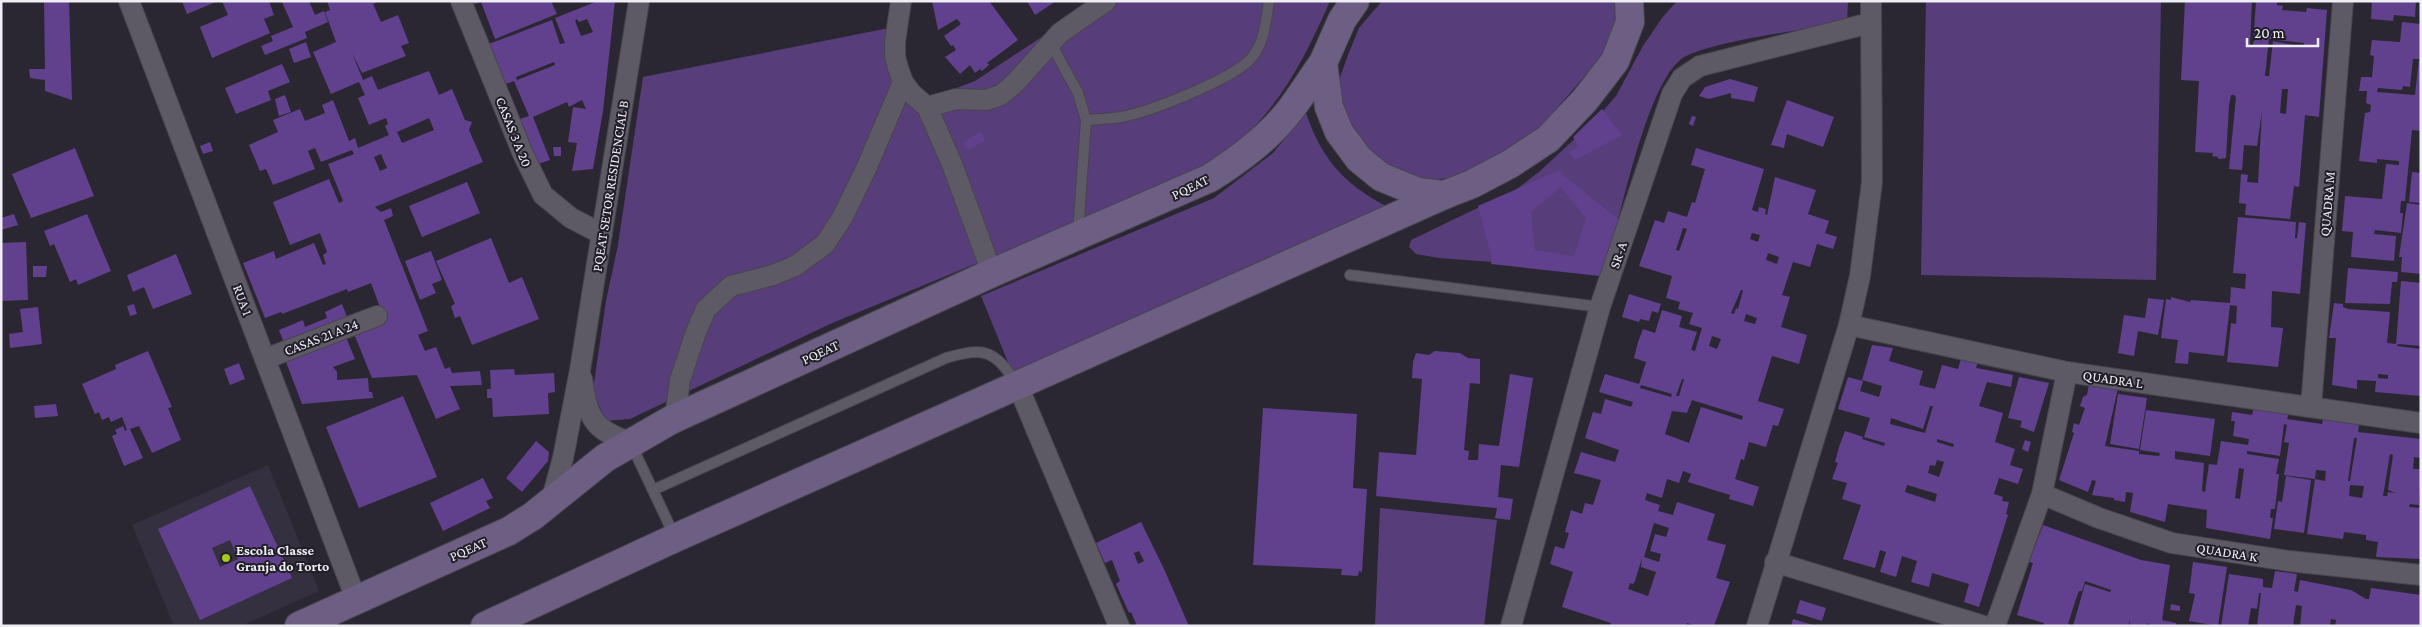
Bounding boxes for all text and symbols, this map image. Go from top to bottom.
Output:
scale bar [2247,15,2318,47]
text: 20 m [2254,25,2285,41]
street label: CASAS 3 A 20 [493,95,535,169]
street label: PQEAT SETOR RESIDENCIAL B [589,99,631,273]
street label: PQEAT [1169,171,1211,203]
street label: QUADRA M [2316,171,2338,237]
street label: SR-A [1606,240,1630,270]
street label: RUA 1 [230,282,256,318]
street label: CASAS 21 A 24 [282,316,360,358]
street label: PQEAT [799,336,841,368]
street label: QUADRA L [2082,367,2144,391]
street label: PQEAT [447,534,489,564]
street label: QUADRA K [2195,539,2260,565]
place label: Escola Classe Granja do Torto [236,542,329,575]
marker: Escola Classe Granja do Torto [220,552,232,564]

